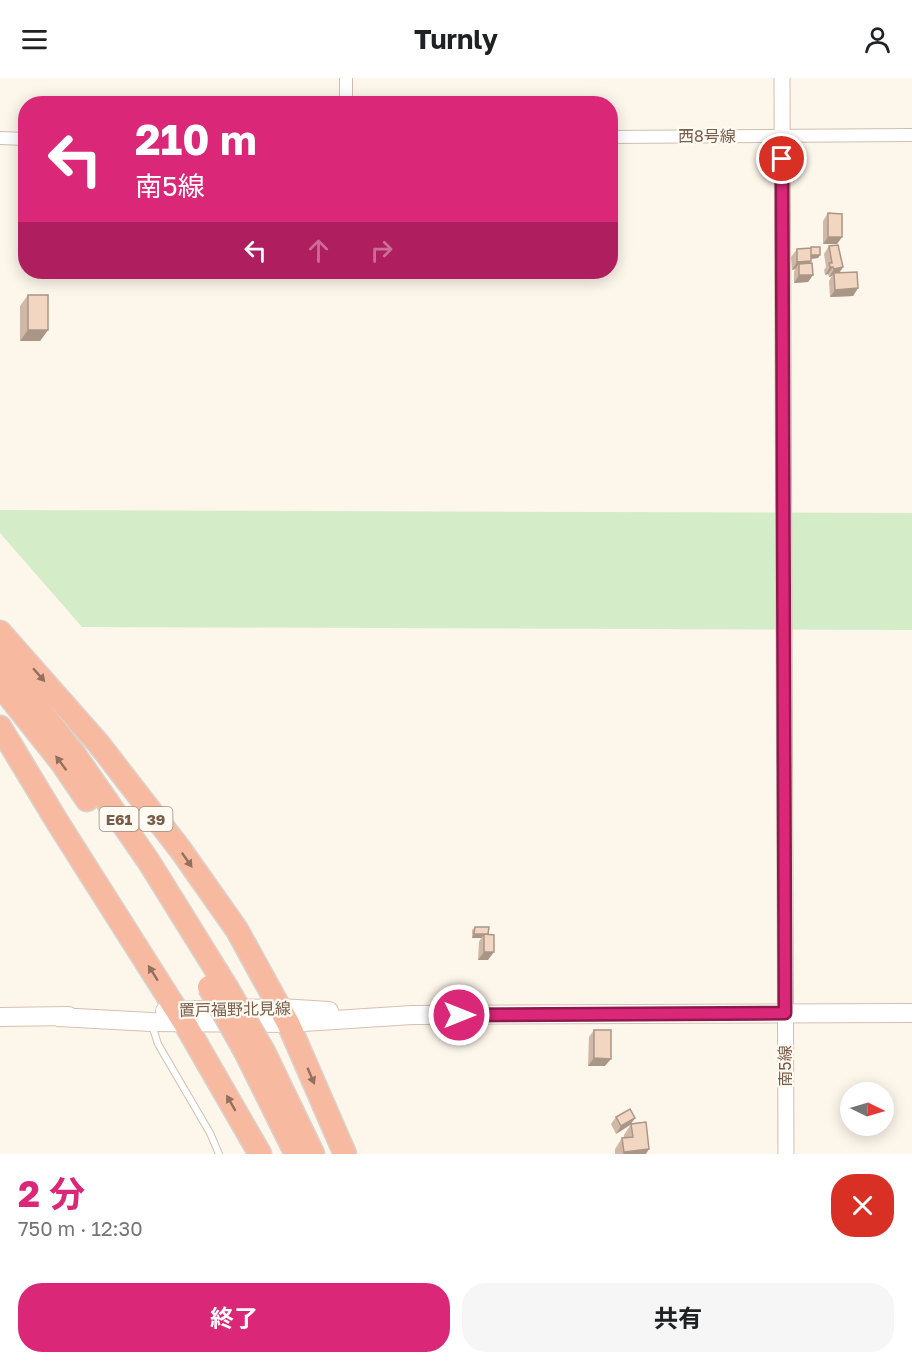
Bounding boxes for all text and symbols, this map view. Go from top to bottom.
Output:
icon: menu [18,23,51,56]
text: Turnly [414,23,498,55]
icon: person [861,23,894,56]
text: 210 m [135,114,257,164]
icon: left [36,120,114,198]
street label: 西8号線 [678,126,736,146]
pin [756,133,807,184]
icon: arrive [765,142,798,175]
text: 南5線 [135,170,205,202]
icon: left [239,234,272,267]
icon: ahead [302,234,335,267]
icon: right [365,234,398,267]
one-way arrow [32,668,46,683]
one-way arrow [55,756,67,772]
road number: E61 [100,807,138,831]
road number: 39 [140,807,172,831]
one-way arrow [181,852,193,868]
one-way arrow [148,965,159,981]
position arrow [427,983,491,1047]
street label: 置戸福野北見線 [179,998,291,1020]
street label: 南5線 [775,1045,795,1087]
one-way arrow [307,1068,316,1085]
north arrow [840,1082,894,1136]
map controls [840,1082,894,1136]
one-way arrow [226,1094,236,1111]
text: 2 分 [18,1172,85,1215]
button: close [831,1174,894,1237]
text: 750 m · 12:30 [18,1216,143,1240]
button: 終了 [18,1283,450,1352]
button: 共有 [462,1283,894,1352]

